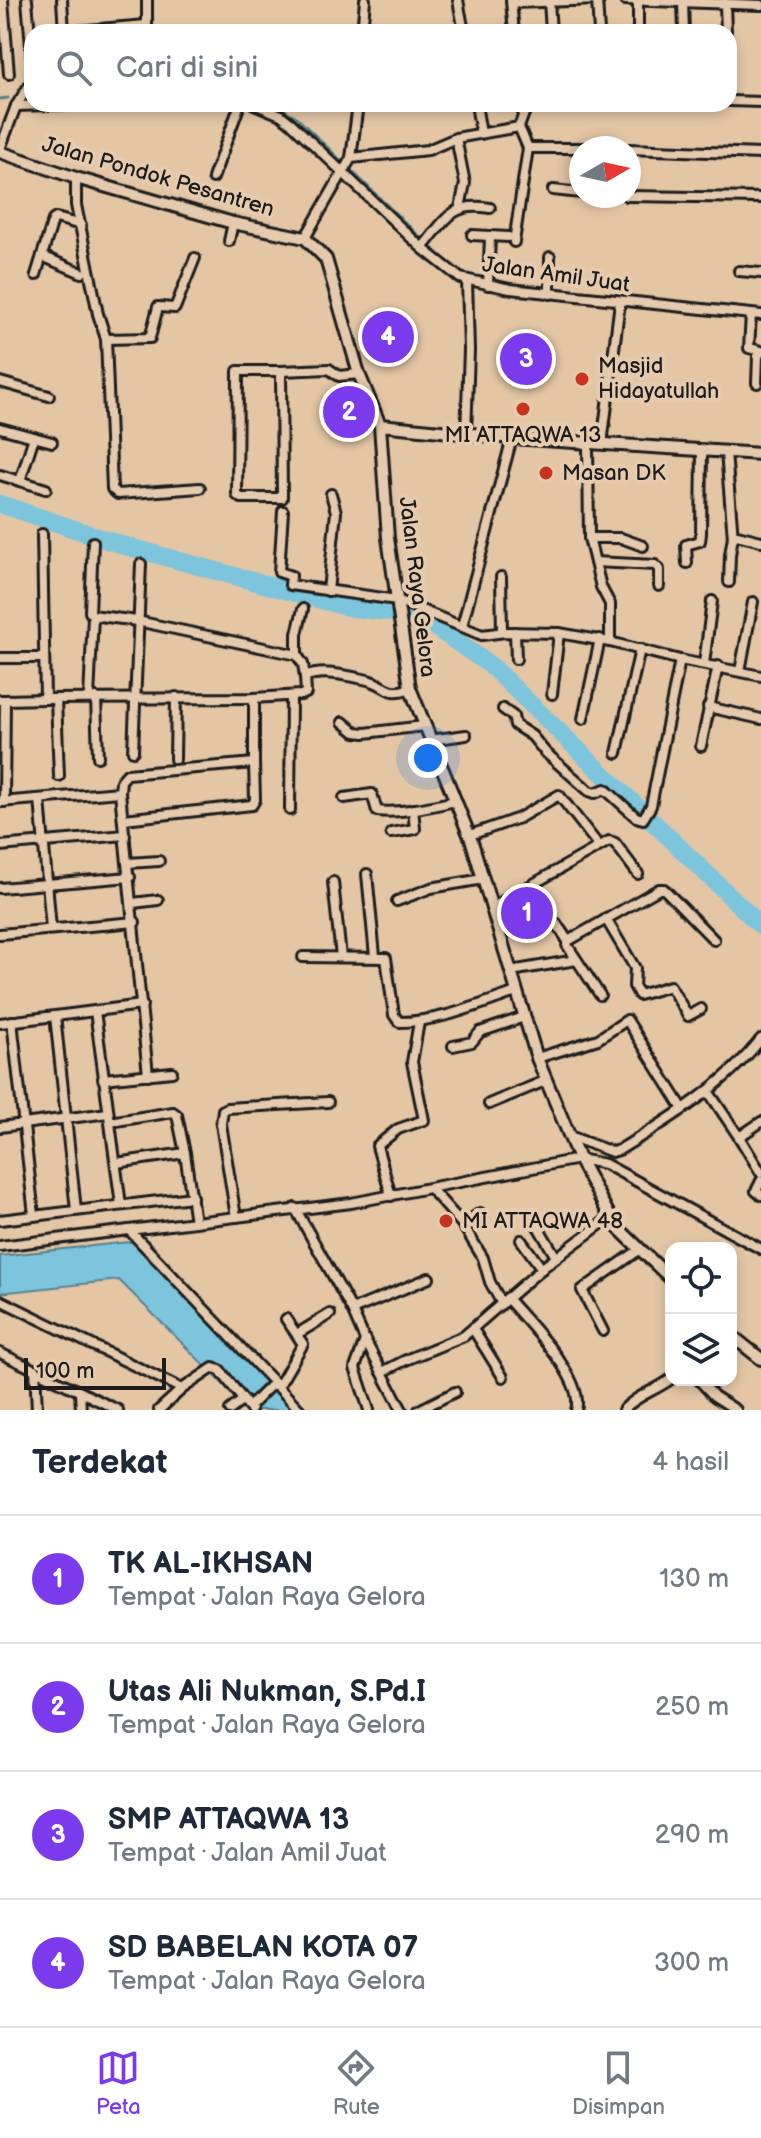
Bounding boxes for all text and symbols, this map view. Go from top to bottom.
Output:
search box [24,24,737,112]
icon: search [52,46,96,90]
text: Cari di sini [116,50,258,86]
street label: Jalan Pondok Pesantren [39,131,277,223]
north arrow [569,136,641,208]
street label: Jalan Amil Juat [481,251,632,299]
pin: 4 [362,307,414,367]
pin: 3 [500,329,552,389]
place label: Masjid Hidayatullah [598,353,719,405]
marker: Masjid Hidayatullah [573,370,591,388]
pin: 2 [323,382,375,442]
marker: MI ATTAQWA 13 [514,400,532,418]
place label: MI ATTAQWA 13 [445,422,601,449]
place label: Masan DK [562,460,666,487]
marker: Masan DK [537,464,555,482]
street label: Jalan Raya Gelora [393,495,441,679]
your location [408,738,448,778]
pin: 1 [501,883,553,943]
place label: MI ATTAQWA 48 [462,1208,623,1235]
marker: MI ATTAQWA 48 [437,1212,455,1230]
map controls [665,1242,737,1386]
button: locate [665,1242,737,1314]
button: layers [665,1314,737,1386]
scale bar [24,1354,166,1390]
text: 100 m [36,1358,95,1385]
text: Terdekat [32,1442,167,1483]
text: 4 hasil [652,1447,729,1478]
text: TK AL-IKHSAN [108,1546,313,1582]
text: 1 [53,1564,63,1595]
text: 130 m [659,1564,729,1595]
text: Tempat · Jalan Raya Gelora [108,1582,426,1613]
text: Utas Ali Nukman, S.Pd.I [108,1674,426,1710]
text: 2 [50,1692,66,1723]
text: 250 m [655,1692,729,1723]
text: Tempat · Jalan Raya Gelora [108,1710,426,1741]
text: SMP ATTAQWA 13 [108,1802,349,1838]
text: 3 [50,1820,66,1851]
text: 290 m [655,1820,729,1851]
text: Tempat · Jalan Amil Juat [108,1838,387,1869]
text: SD BABELAN KOTA 07 [108,1930,418,1966]
text: 4 [50,1948,66,1979]
text: 300 m [654,1948,729,1979]
text: Tempat · Jalan Raya Gelora [108,1966,426,1997]
tab: Peta [96,2046,141,2121]
tab: Rute [333,2046,380,2121]
tab: Disimpan [572,2046,665,2121]

